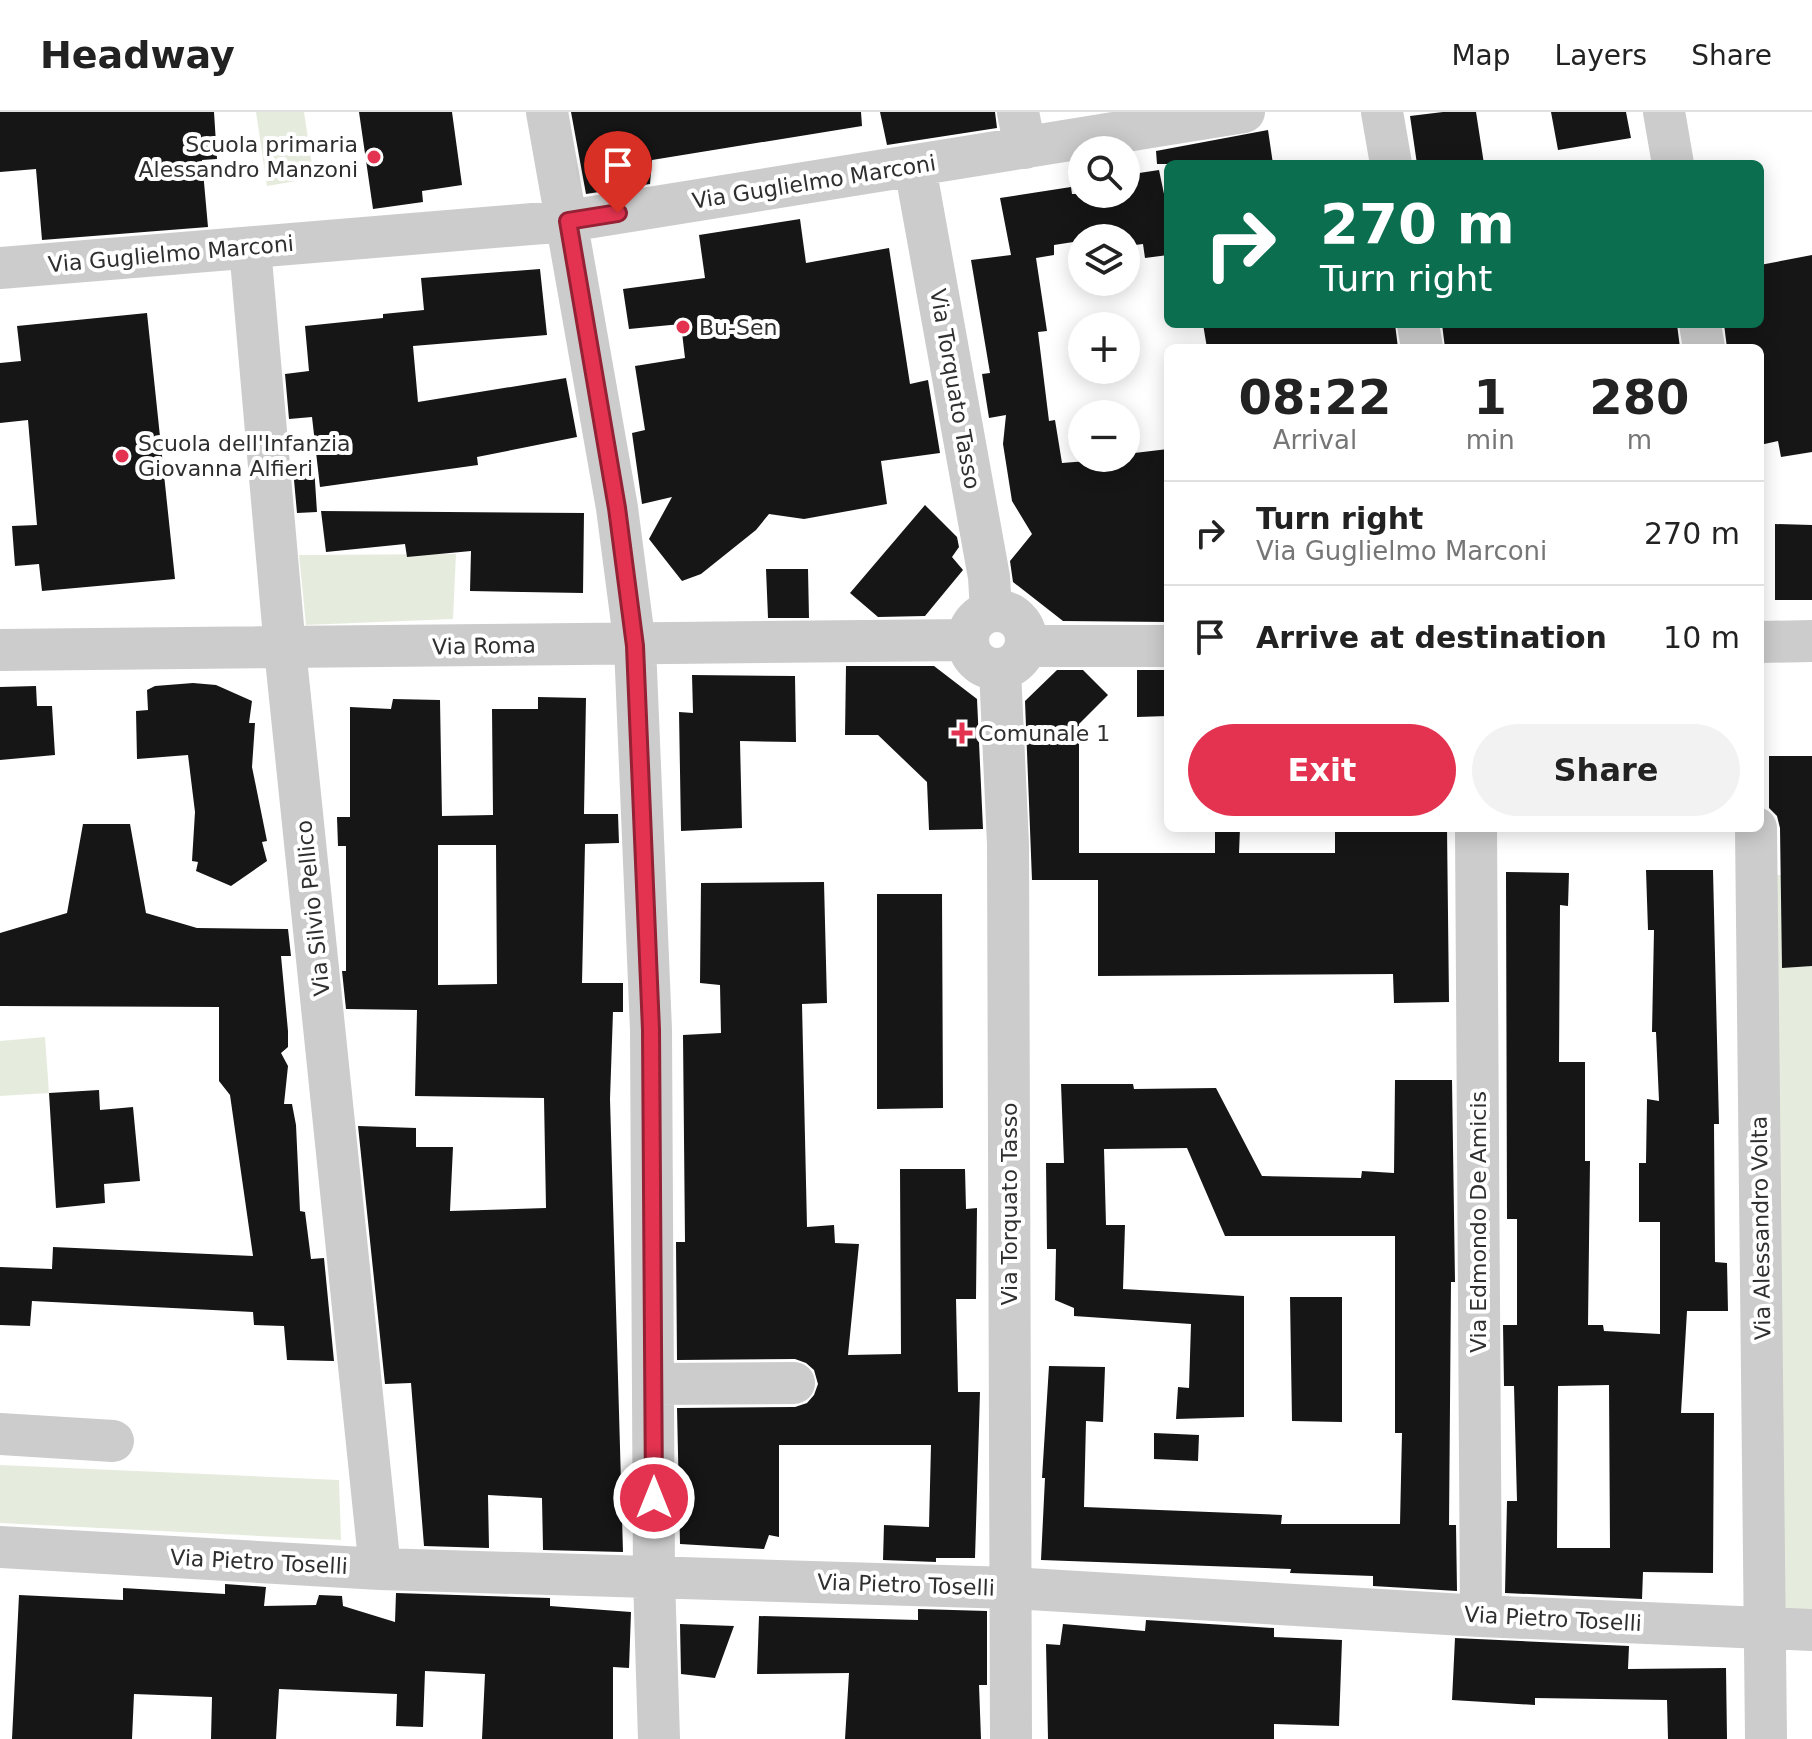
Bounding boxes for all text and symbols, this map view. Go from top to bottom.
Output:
text: Headway [40,33,235,77]
text: Map [1451,39,1511,72]
text: Layers [1555,39,1647,72]
text: Share [1691,39,1772,72]
pin [584,131,652,213]
place label: Scuola primaria Alessandro Manzoni [139,132,358,182]
map controls [1068,136,1140,472]
button: search [1068,136,1140,208]
icon: arrive [596,143,640,187]
marker: Scuola primaria Alessandro Manzoni [365,148,383,166]
street label: Via Guglielmo Marconi [690,150,938,214]
text: 270 m [1320,191,1515,256]
icon: right [1188,192,1292,296]
button: layers [1068,224,1140,296]
street label: Via Guglielmo Marconi [47,231,295,277]
text: Turn right [1320,258,1492,299]
street label: Via Torquato Tasso [925,287,985,491]
button: + [1068,312,1140,384]
place label: Bu-Sen [699,315,777,340]
marker: Bu-Sen [674,318,692,336]
text: 08:22 [1238,369,1391,425]
text: 1 [1474,369,1507,425]
text: 280 [1589,369,1689,425]
button: − [1068,400,1140,472]
text: Arrival [1273,425,1357,455]
text: min [1466,425,1515,455]
text: m [1627,425,1652,455]
place label: Scuola dell'Infanzia Giovanna Alfieri [138,431,351,481]
marker: Scuola dell'Infanzia Giovanna Alfieri [113,447,131,465]
text: Turn right [1256,501,1423,536]
icon: right [1188,511,1232,555]
text: 270 m [1644,516,1740,551]
text: Via Guglielmo Marconi [1256,536,1547,566]
icon: arrive [1188,615,1232,659]
text: Arrive at destination [1256,620,1607,655]
text: 10 m [1663,620,1740,655]
street label: Via Roma [432,633,536,659]
place label: Comunale 1 [978,721,1110,746]
marker: Comunale 1 [953,724,971,742]
button: Exit [1188,724,1456,816]
button: Share [1472,724,1740,816]
street label: Via Silvio Pellico [291,819,335,997]
street label: Via Edmondo De Amicis [1466,1091,1491,1353]
street label: Via Torquato Tasso [997,1102,1022,1306]
street label: Via Alessandro Volta [1747,1116,1775,1340]
position arrow [612,1456,696,1540]
street label: Via Pietro Toselli [170,1545,348,1579]
street label: Via Pietro Toselli [817,1569,995,1601]
street label: Via Pietro Toselli [1464,1602,1642,1636]

